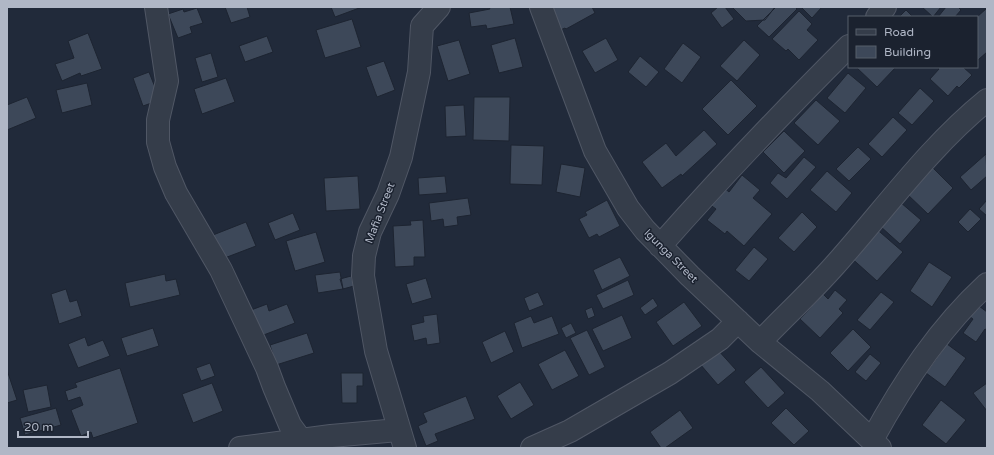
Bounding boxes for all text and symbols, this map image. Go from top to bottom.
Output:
legend [848,16,978,68]
text: Road [884,25,914,39]
text: Building [884,45,931,59]
street label: Mafia Street [362,181,398,245]
street label: Igunga Street [641,226,701,286]
scale bar [18,413,88,439]
text: 20 m [24,420,53,434]

